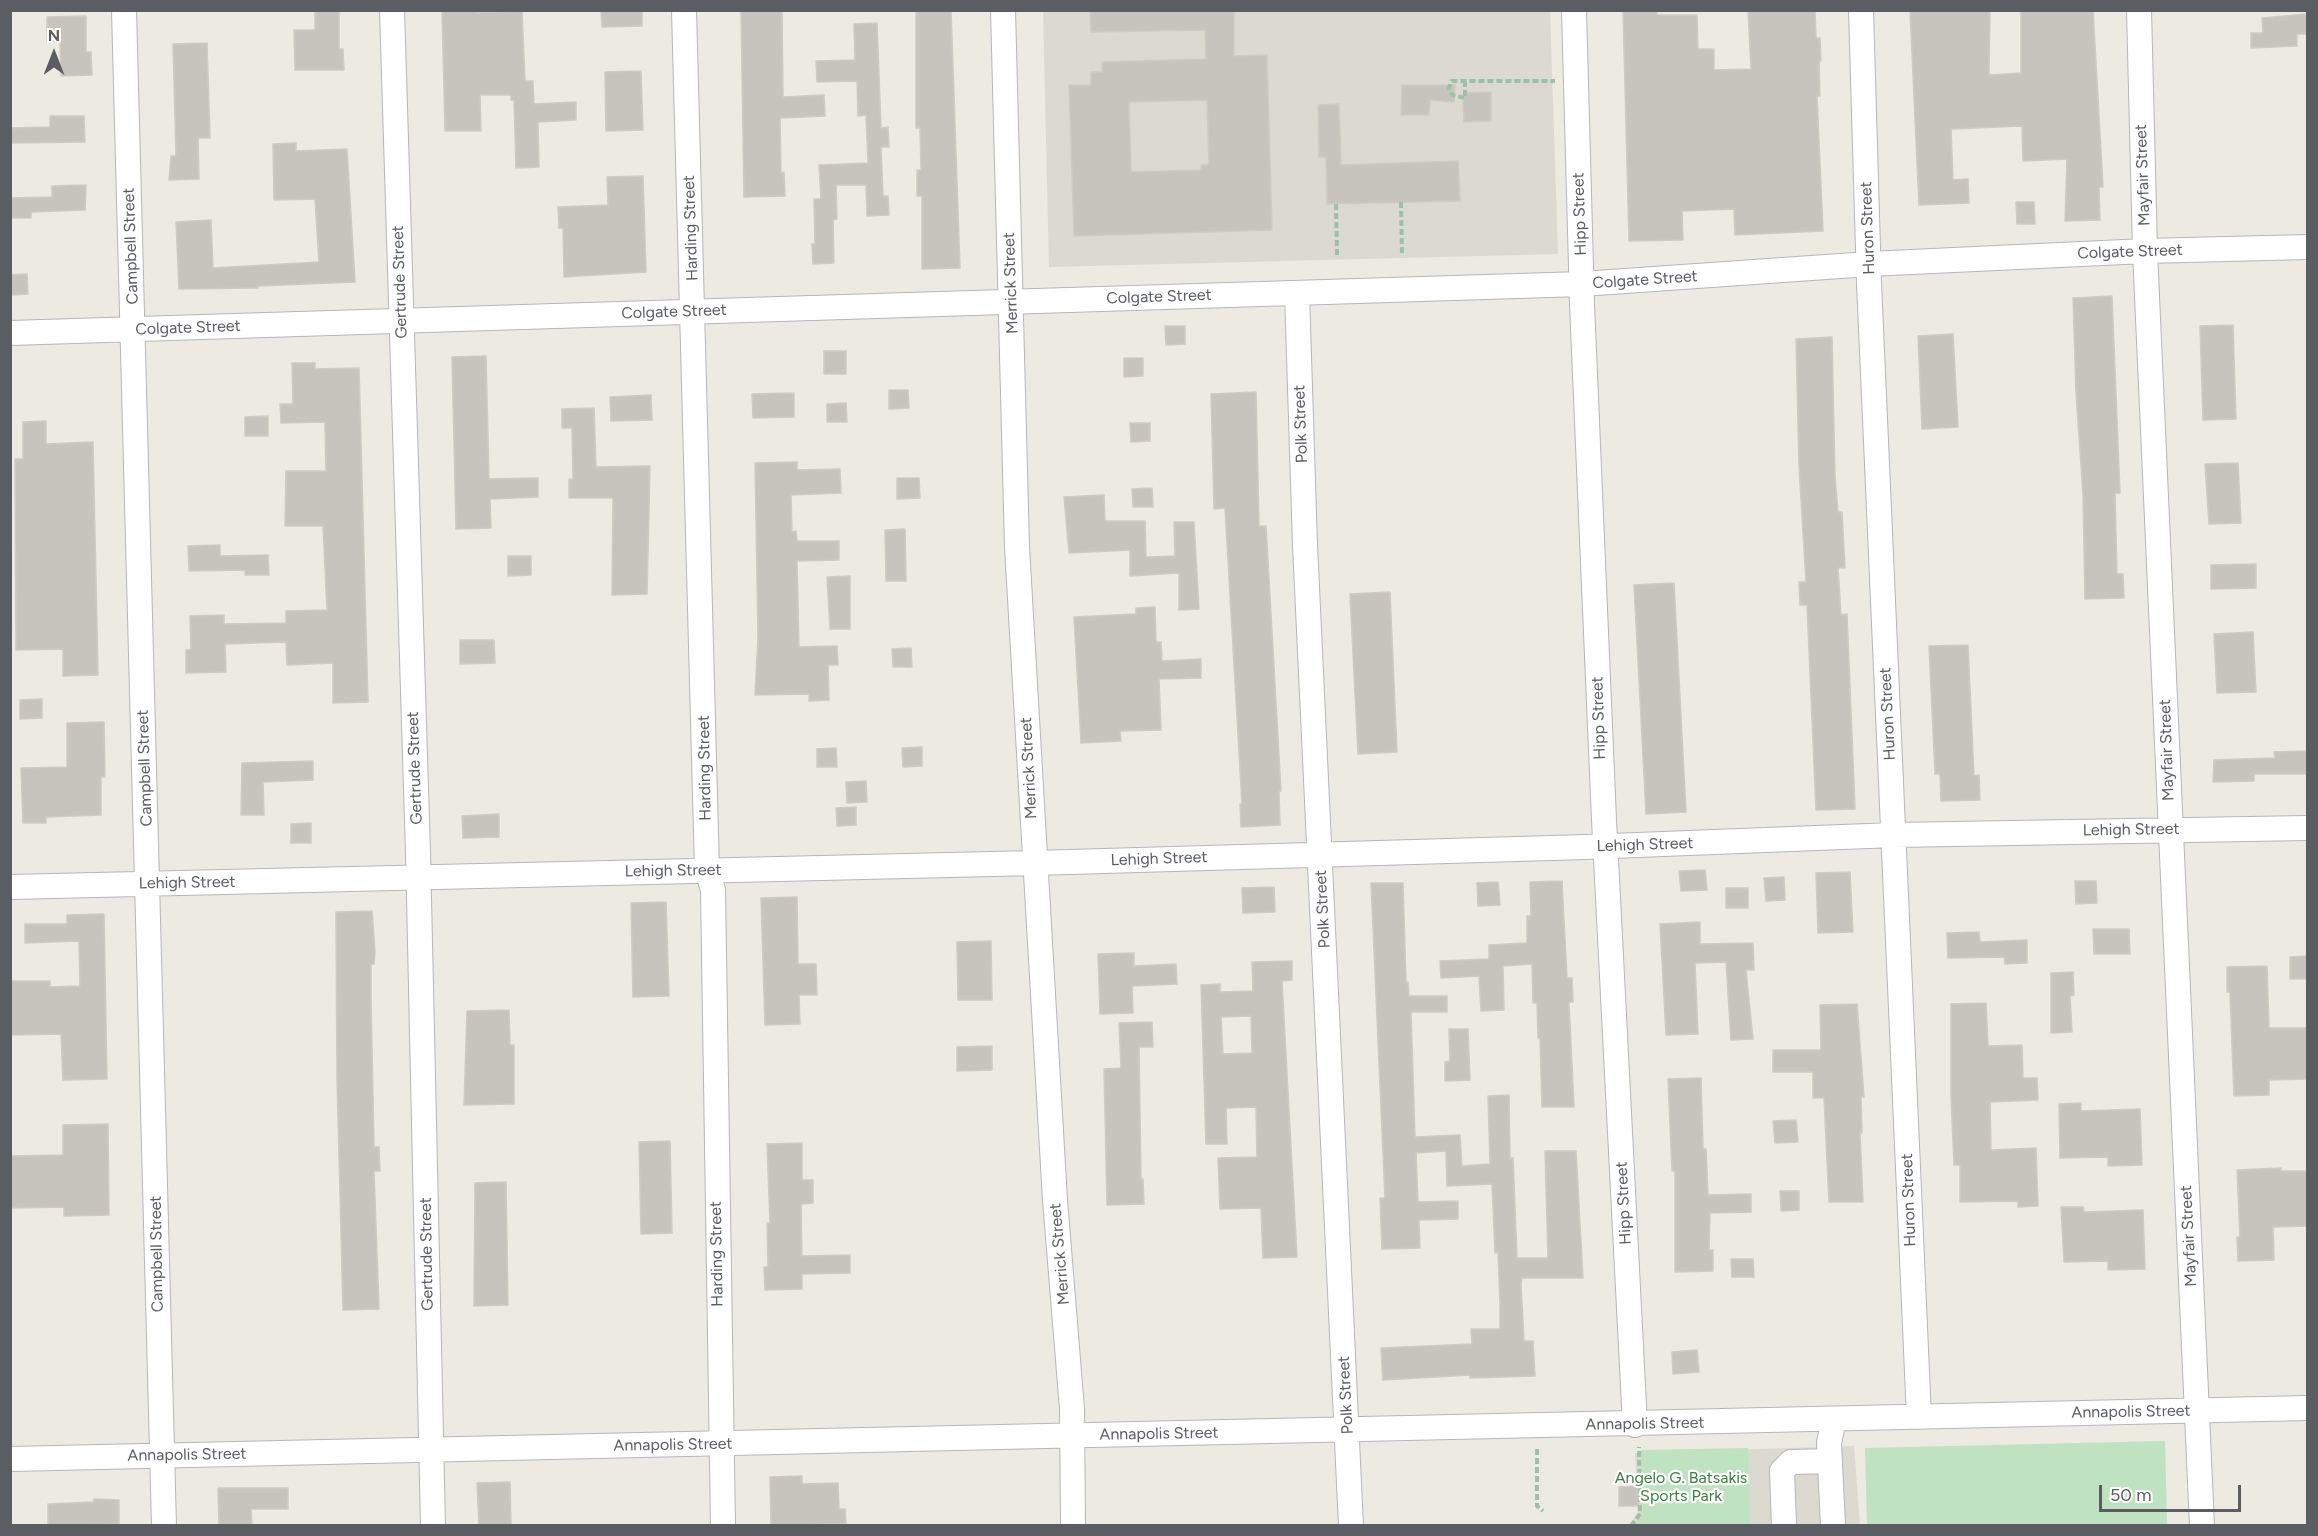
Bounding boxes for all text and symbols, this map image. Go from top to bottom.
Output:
north arrow [24,24,84,84]
text: N [48,26,60,45]
street label: Mayfair Street [2132,124,2154,226]
street label: Hipp Street [1569,172,1591,256]
street label: Harding Street [680,175,702,281]
street label: Huron Street [1857,181,1879,275]
street label: Campbell Street [119,187,143,305]
street label: Gertrude Street [388,225,412,339]
street label: Merrick Street [1000,232,1022,334]
street label: Colgate Street [2077,241,2183,263]
street label: Colgate Street [1592,267,1698,293]
street label: Colgate Street [1106,286,1212,308]
street label: Colgate Street [621,301,727,323]
street label: Colgate Street [135,317,241,339]
street label: Polk Street [1290,384,1312,464]
street label: Huron Street [1876,667,1900,761]
street label: Hipp Street [1588,676,1610,760]
street label: Mayfair Street [2156,699,2178,801]
street label: Campbell Street [133,709,157,827]
street label: Gertrude Street [403,711,427,825]
street label: Harding Street [694,715,716,821]
street label: Merrick Street [1017,717,1041,819]
street label: Lehigh Street [2082,820,2180,840]
street label: Lehigh Street [1596,834,1694,856]
street label: Lehigh Street [1110,848,1208,870]
street label: Lehigh Street [624,861,722,881]
street label: Polk Street [1311,869,1335,949]
street label: Lehigh Street [138,873,236,893]
street label: Huron Street [1898,1153,1920,1247]
street label: Hipp Street [1612,1161,1636,1245]
street label: Mayfair Street [2177,1185,2201,1287]
street label: Campbell Street [146,1196,168,1312]
street label: Gertrude Street [416,1197,438,1311]
street label: Harding Street [706,1201,728,1307]
street label: Merrick Street [1046,1202,1074,1306]
street label: Polk Street [1334,1355,1358,1435]
street label: Annapolis Street [2071,1401,2191,1423]
street label: Annapolis Street [1585,1413,1705,1435]
street label: Annapolis Street [1099,1423,1219,1445]
street label: Annapolis Street [613,1434,733,1456]
street label: Annapolis Street [127,1444,247,1466]
park label: Angelo G. Batsakis Sports Park [1615,1468,1747,1506]
scale bar [2102,1473,2244,1511]
text: 50 m [2110,1484,2152,1506]

